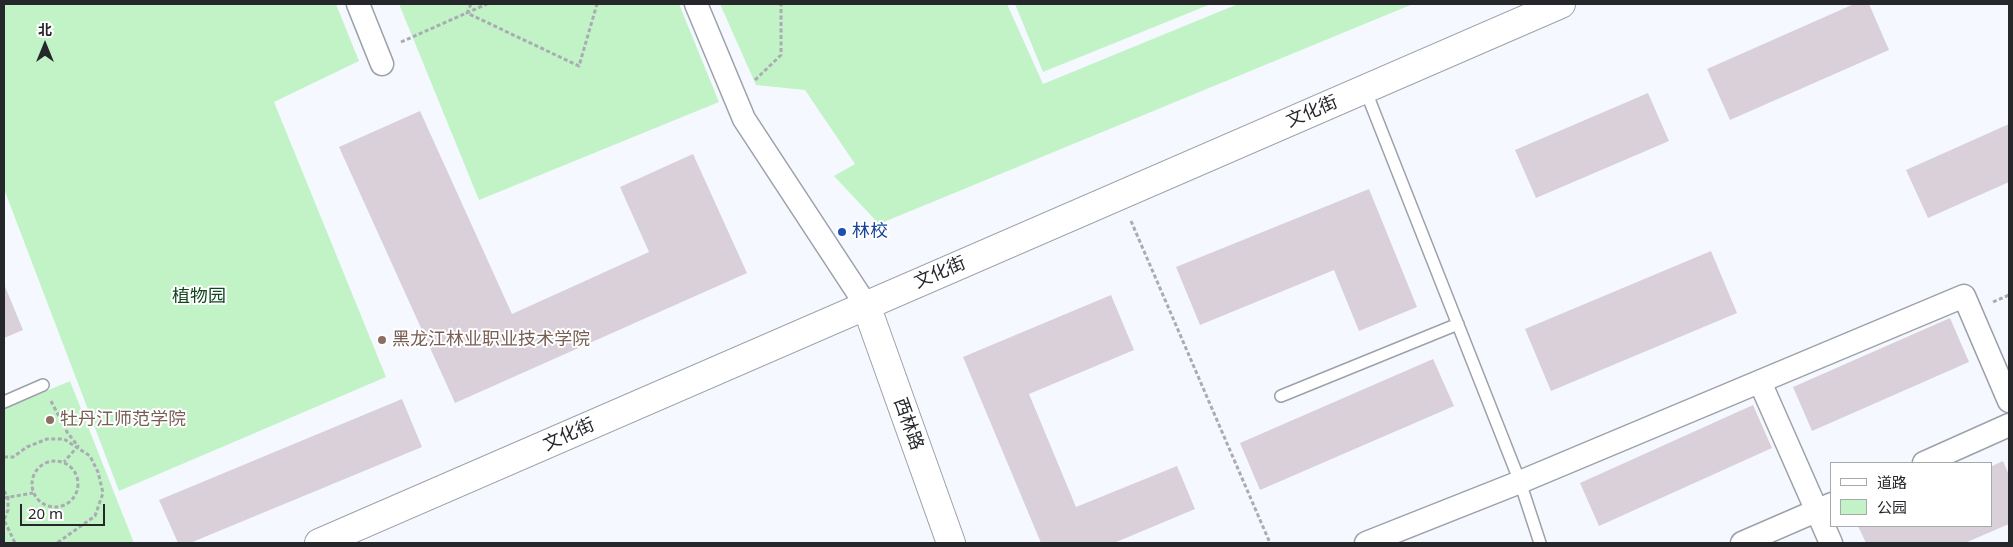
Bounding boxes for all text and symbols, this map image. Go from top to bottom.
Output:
north arrow [20,20,70,70]
text: 北 [38,20,52,39]
street label: 文化街 [1283,92,1341,132]
place label: 林校 [852,221,888,243]
marker: 林校 [836,226,848,238]
street label: 文化街 [911,253,969,293]
park label: 植物园 [172,286,226,308]
place label: 黑龙江林业职业技术学院 [392,329,590,351]
marker: 黑龙江林业职业技术学院 [376,334,388,346]
street label: 西林路 [889,395,927,453]
place label: 牡丹江师范学院 [60,409,186,431]
marker: 牡丹江师范学院 [44,414,56,426]
street label: 文化街 [540,414,598,456]
legend [1830,462,1993,527]
text: 道路 [1877,472,1907,492]
scale bar [22,494,108,526]
text: 公园 [1877,497,1907,517]
text: 20 m [28,503,63,523]

